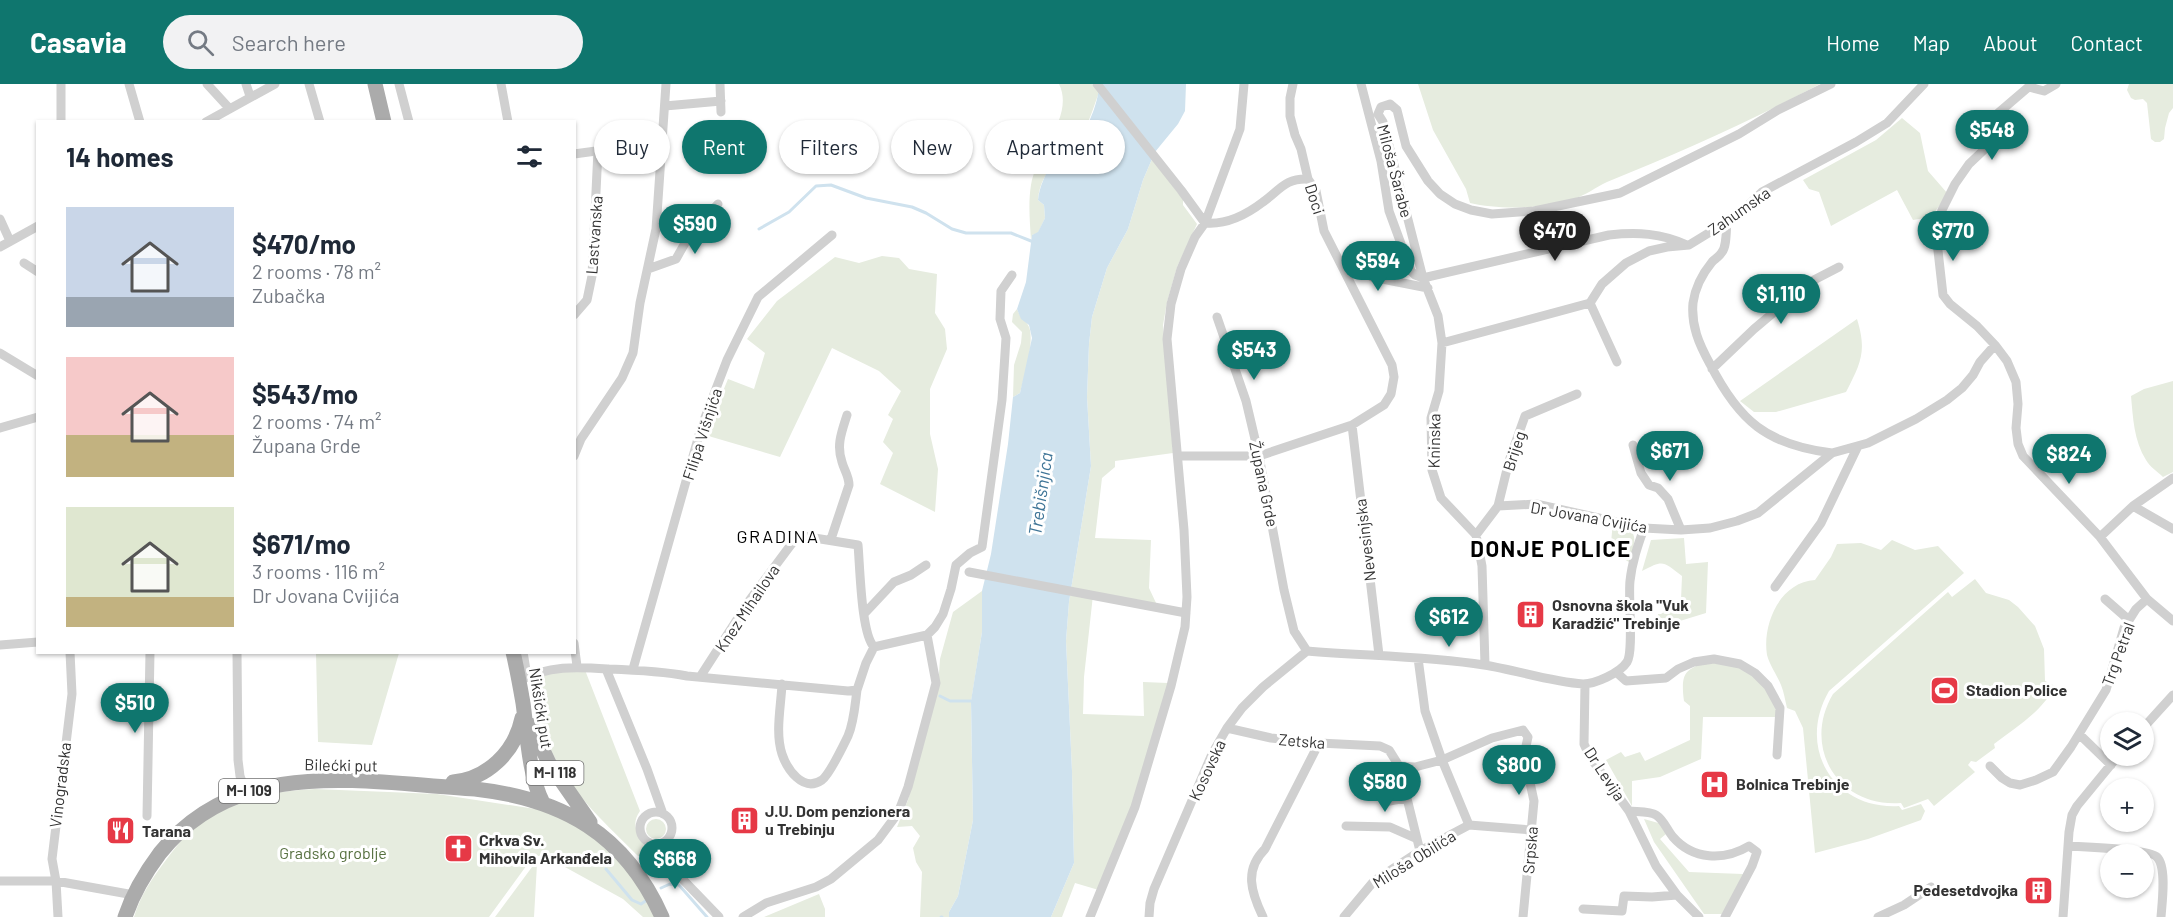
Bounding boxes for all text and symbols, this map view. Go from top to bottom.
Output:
search box [163,15,583,69]
text: Casavia [30,25,127,59]
icon: search [184,26,217,59]
text: Search here [232,29,346,55]
text: Home [1826,30,1880,55]
text: Map [1913,30,1950,55]
text: About [1983,30,2038,55]
text: Contact [2071,30,2143,55]
pin: $548 [1956,110,2028,161]
text: $548 [1969,117,2015,141]
chip: Buy [594,120,670,174]
chip: Rent [682,120,767,174]
chip: Filters [779,120,879,174]
chip: New [891,120,973,174]
chip: Apartment [985,120,1125,174]
street label: Miloša Šarabe [1374,122,1417,220]
icon: filters [513,140,546,173]
text: 14 homes [66,141,173,172]
street label: Doci [1302,181,1329,217]
street label: Zahumska [1704,182,1773,239]
street label: Lastvanska [581,195,606,275]
pin: $590 [659,204,731,255]
text: $590 [673,211,717,235]
pin: $470 [1519,211,1591,262]
pin: $770 [1917,211,1989,262]
text: $470 [1533,218,1577,242]
text: $770 [1932,218,1974,242]
text: $470/mo [252,228,356,259]
icon: home [114,231,186,303]
pin: $594 [1342,241,1414,292]
text: $594 [1356,248,1400,272]
text: 2 rooms · 78 m² [252,259,381,283]
pin: $1,110 [1732,274,1830,325]
text: $1,110 [1756,281,1806,305]
text: Zubačka [252,283,325,307]
pin: $543 [1218,330,1290,381]
text: $543 [1231,337,1277,361]
text: $543/mo [252,378,358,409]
icon: home [114,381,186,453]
street label: Filipa Višnjića [678,385,725,482]
text: 2 rooms · 74 m² [252,409,382,433]
street label: Kninska [1424,413,1443,469]
street label: Brijeg [1498,428,1529,473]
pin: $671 [1634,431,1706,482]
text: Župana Grde [252,433,361,457]
pin: $824 [2033,434,2105,485]
text: $671 [1650,438,1690,462]
street label: Župana Grde [1246,439,1283,529]
text: $824 [2046,441,2092,465]
water label: Trebišnjica [1023,451,1057,537]
street label: Dr Jovana Cvijića [1529,497,1649,536]
street label: Nevesinjska [1350,498,1379,582]
district label: GRADINA [736,525,820,547]
text: $671/mo [252,528,351,559]
icon: home [114,531,186,603]
district label: DONJE POLICE [1470,535,1632,561]
text: 3 rooms · 116 m² [252,559,385,583]
street label: Knez Mihailova [710,560,783,655]
text: Dr Jovana Cvijića [252,583,400,607]
place label: Osnovna škola "Vuk Karadžić" Trebinje [1552,595,1689,632]
pin: $612 [1413,597,1485,648]
building icon: Osnovna škola "Vuk Karadžić" Trebinje [1515,598,1547,630]
text: $612 [1429,604,1469,628]
street label: Trg Petral [2097,619,2138,688]
street label: Nikšićki put [526,666,557,750]
sports icon: Stadion Police [1929,674,1961,706]
place label: Stadion Police [1966,680,2068,699]
pin: $510 [99,683,171,734]
text: $510 [115,690,155,714]
map controls [2100,712,2154,898]
button: layers [2100,712,2154,766]
street label: Zetska [1278,729,1326,752]
street label: Kosovska [1184,736,1229,803]
street label: Vinogradska [45,741,74,829]
street label: Dr Levija [1581,743,1630,804]
pin: $800 [1483,745,1555,796]
text: $800 [1496,752,1542,776]
street label: Bilećki put [304,754,378,775]
road number: M-I 118 [526,761,584,785]
pin: $580 [1349,762,1421,813]
hospital icon: Bolnica Trebinje [1699,768,1731,800]
text: $580 [1363,769,1407,793]
place label: Bolnica Trebinje [1736,774,1850,793]
button: + [2100,778,2154,832]
road number: M-I 109 [219,779,279,803]
place label: J.U. Dom penzionera u Trebinju [765,801,910,838]
building icon: J.U. Dom penzionera u Trebinju [728,804,760,836]
restaurant icon: Tarana [105,815,137,847]
place label: Tarana [142,821,191,840]
street label: Srpska [1518,825,1541,875]
street label: Miloša Obilića [1369,826,1459,892]
place label: Crkva Sv. Mihovila Arkanđela [479,830,612,867]
church icon: Crkva Sv. Mihovila Arkanđela [442,833,474,865]
pin: $668 [639,839,711,890]
park label: Gradsko groblje [279,843,387,862]
button: − [2100,844,2154,898]
text: $668 [653,846,697,870]
building icon: Pedesetdvojka [2023,874,2055,906]
place label: Pedesetdvojka [1914,880,2018,899]

